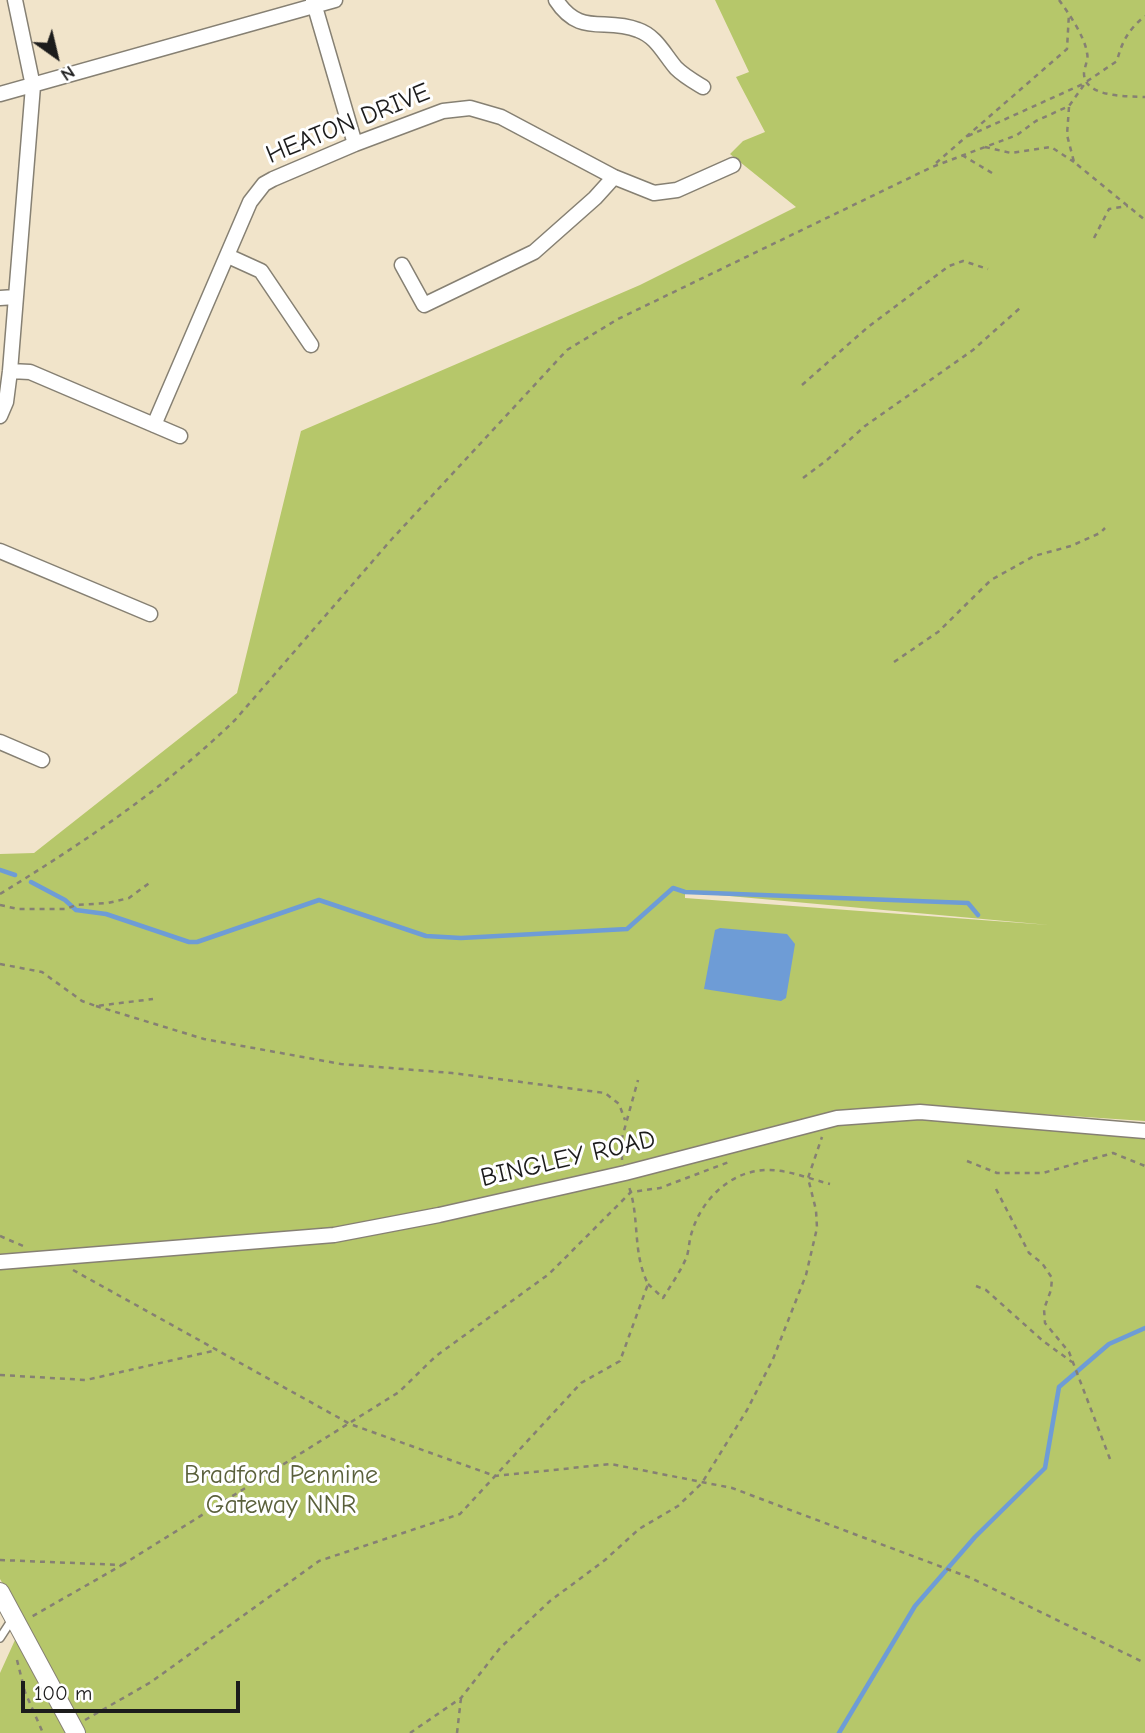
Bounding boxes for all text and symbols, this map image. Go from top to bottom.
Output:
north arrow [21,21,91,91]
text: N [56,61,79,86]
street label: HEATON DRIVE [262,77,434,171]
street label: BINGLEY ROAD [478,1124,658,1194]
park label: Bradford Pennine Gateway NNR [184,1460,378,1522]
scale bar [24,1666,243,1710]
text: 100 m [34,1681,92,1705]

